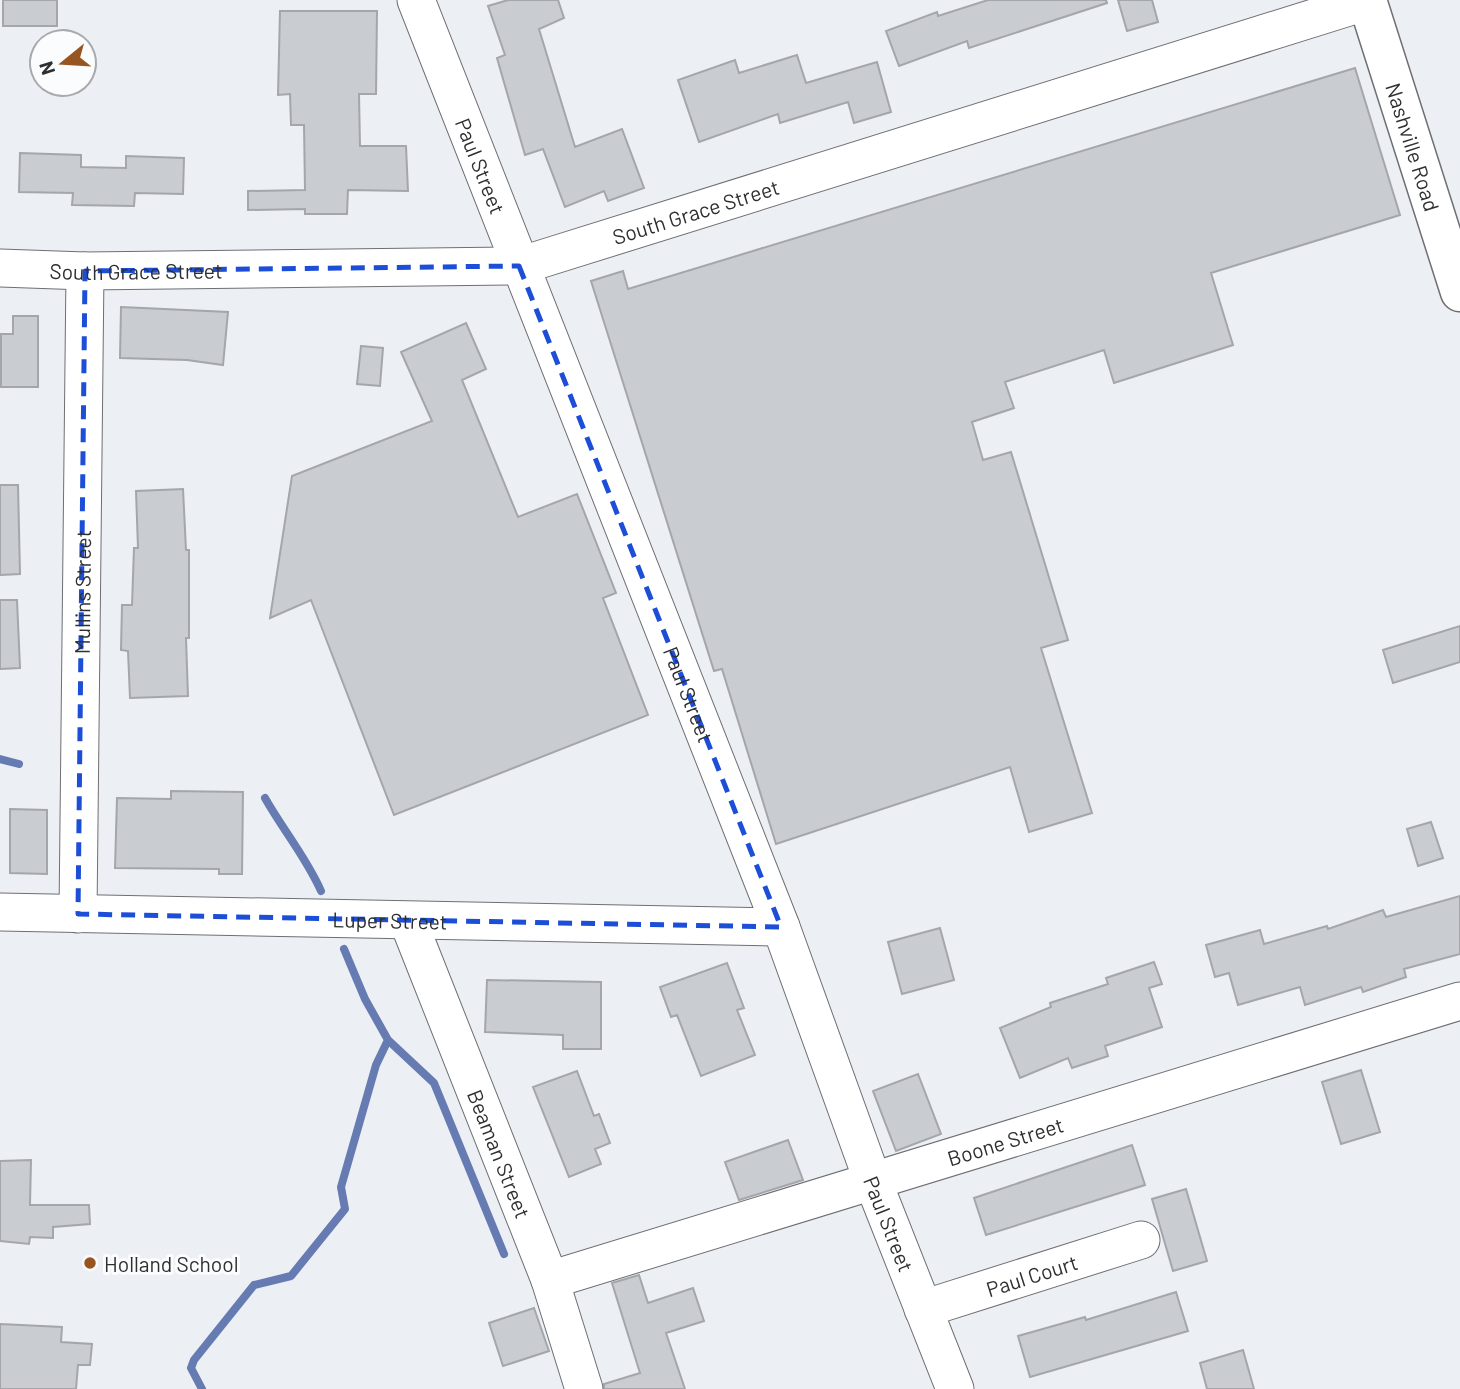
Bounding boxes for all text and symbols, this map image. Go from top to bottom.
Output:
north arrow [28,28,98,98]
text: N [33,59,59,78]
street label: Nashville Road [1382,80,1446,214]
street label: Paul Street [451,114,511,217]
street label: South Grace Street [609,173,782,249]
street label: South Grace Street [49,257,223,284]
street label: Mullins Street [68,530,95,654]
street label: Paul Street [659,643,719,746]
street label: Luper Street [332,906,448,933]
street label: Beaman Street [463,1086,537,1221]
street label: Boone Street [944,1111,1066,1170]
street label: Paul Street [859,1172,920,1275]
street label: Paul Court [983,1248,1080,1301]
place label: Holland School [104,1251,238,1276]
marker: Holland School [82,1255,98,1271]

